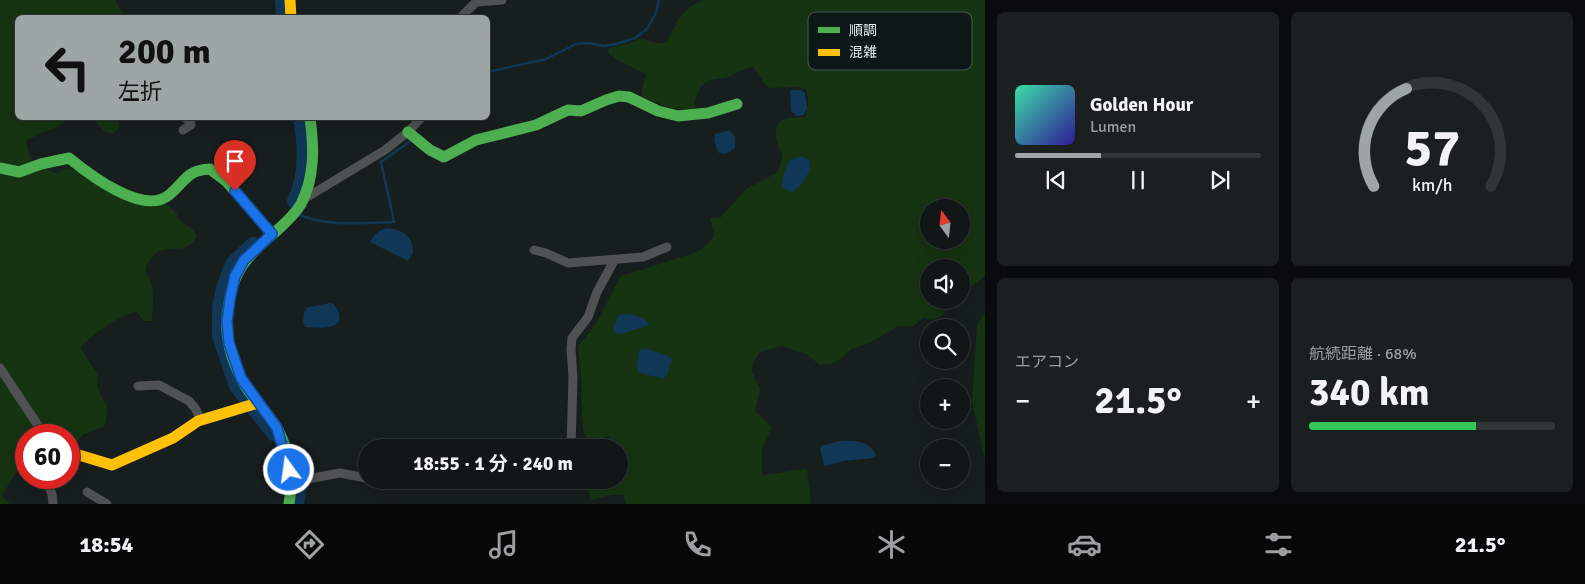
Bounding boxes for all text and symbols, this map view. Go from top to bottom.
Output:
legend [808,12,972,70]
text: 順調 [849,22,877,39]
text: 200 m [118,30,211,73]
icon: left [35,35,100,100]
text: 混雑 [849,44,877,61]
text: 左折 [118,78,162,105]
text: Golden Hour [1090,93,1193,117]
text: 57 [1404,116,1460,180]
text: Lumen [1090,117,1136,137]
pin [214,140,256,191]
icon: arrive [221,147,249,175]
icon: previous [1042,166,1070,194]
icon: pause [1124,166,1152,194]
icon: next [1206,166,1234,194]
text: km/h [1412,174,1452,196]
north arrow [920,199,970,249]
map controls [920,199,970,489]
button: sound [920,259,970,309]
button: search [920,319,970,369]
text: 航続距離 · 68% [1309,344,1417,364]
text: エアコン [1015,352,1079,372]
text: 340 km [1309,369,1430,416]
text: 21.5° [1094,377,1182,424]
button: + [920,379,970,429]
text: − [1015,384,1030,418]
text: + [1246,384,1261,418]
speed limit sign: 60 [15,424,80,489]
button: − [920,439,970,489]
position arrow [262,443,314,495]
text: 18:55 · 1 分 · 240 m [413,452,573,476]
icon: directions [292,527,327,562]
icon: music [486,527,521,562]
icon: phone [680,527,715,562]
icon: climate [874,527,909,562]
icon: car [1067,527,1102,562]
icon: filters [1261,527,1296,562]
text: 18:54 [79,531,133,558]
text: 21.5° [1455,531,1506,558]

